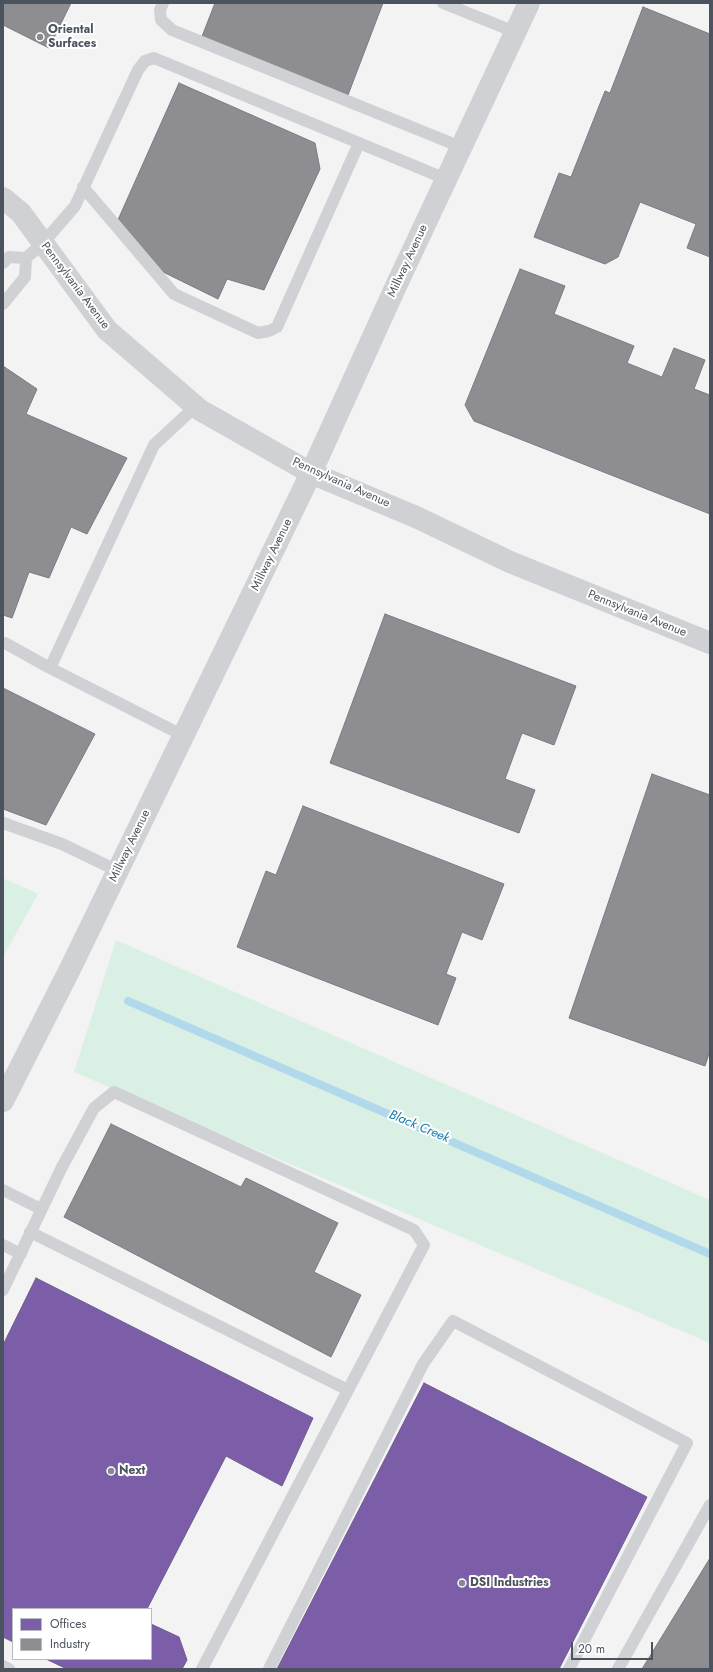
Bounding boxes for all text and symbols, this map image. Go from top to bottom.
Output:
place label: Oriental Surfaces [48,23,96,51]
marker: Oriental Surfaces [35,32,45,42]
street label: Millway Avenue [385,222,431,300]
street label: Pennsylvania Avenue [38,240,112,332]
street label: Pennsylvania Avenue [290,455,392,511]
street label: Millway Avenue [248,517,296,593]
street label: Pennsylvania Avenue [586,588,688,640]
street label: Millway Avenue [106,808,154,884]
water label: Black Creek [387,1107,451,1147]
place label: Next [119,1464,145,1478]
marker: Next [106,1466,116,1476]
place label: DSI Industries [470,1576,549,1590]
marker: DSI Industries [457,1578,467,1588]
legend [12,1608,152,1660]
text: Offices [50,1615,86,1633]
scale bar [573,1634,655,1660]
text: Industry [50,1635,90,1653]
text: 20 m [578,1640,605,1658]

